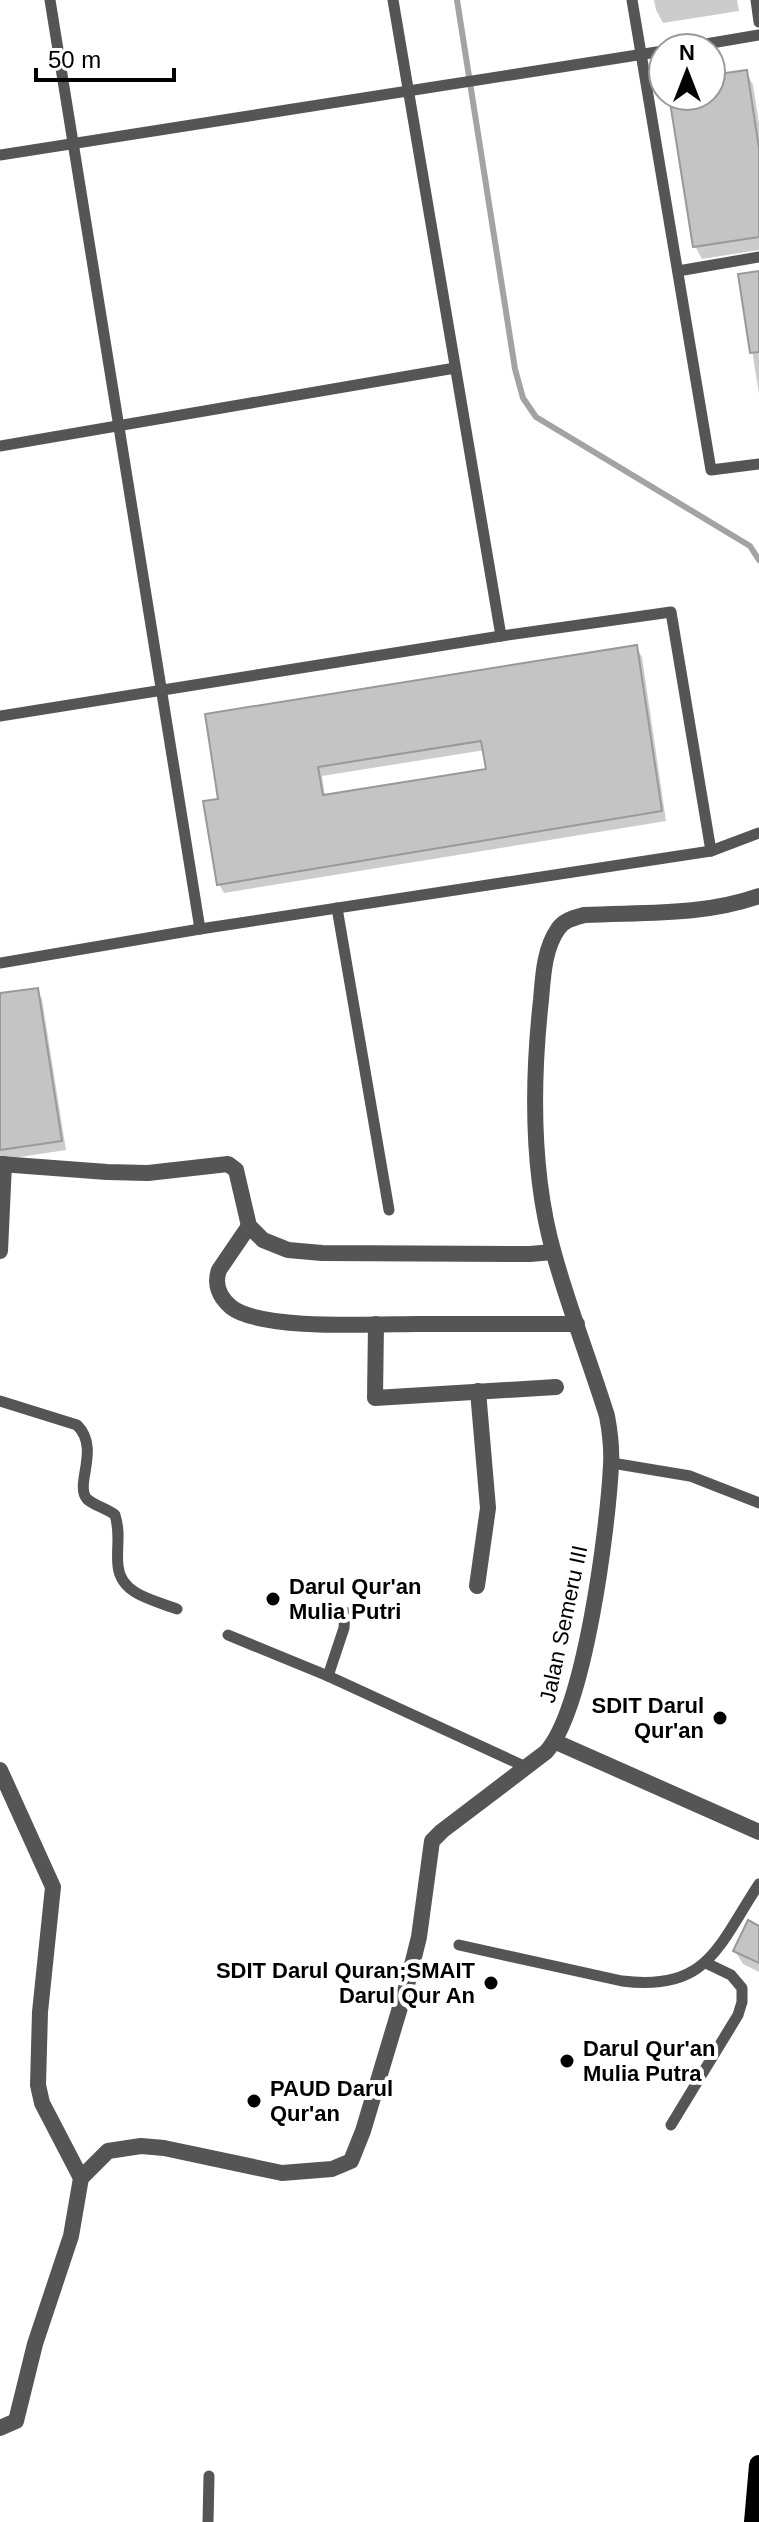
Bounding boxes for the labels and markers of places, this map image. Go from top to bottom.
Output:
place label: Darul Qur'an Mulia Putri [289,1574,421,1624]
marker: Darul Qur'an Mulia Putri [264,1590,282,1608]
place label: SDIT Darul Qur'an [592,1693,704,1743]
marker: SDIT Darul Qur'an [711,1709,729,1727]
place label: SDIT Darul Quran;SMAIT Darul Qur An [216,1958,476,2008]
marker: SDIT Darul Quran;SMAIT Darul Qur An [482,1974,500,1992]
place label: Darul Qur'an Mulia Putra [583,2036,715,2086]
marker: Darul Qur'an Mulia Putra [558,2052,576,2070]
place label: PAUD Darul Qur'an [270,2076,393,2126]
marker: PAUD Darul Qur'an [245,2092,263,2110]

